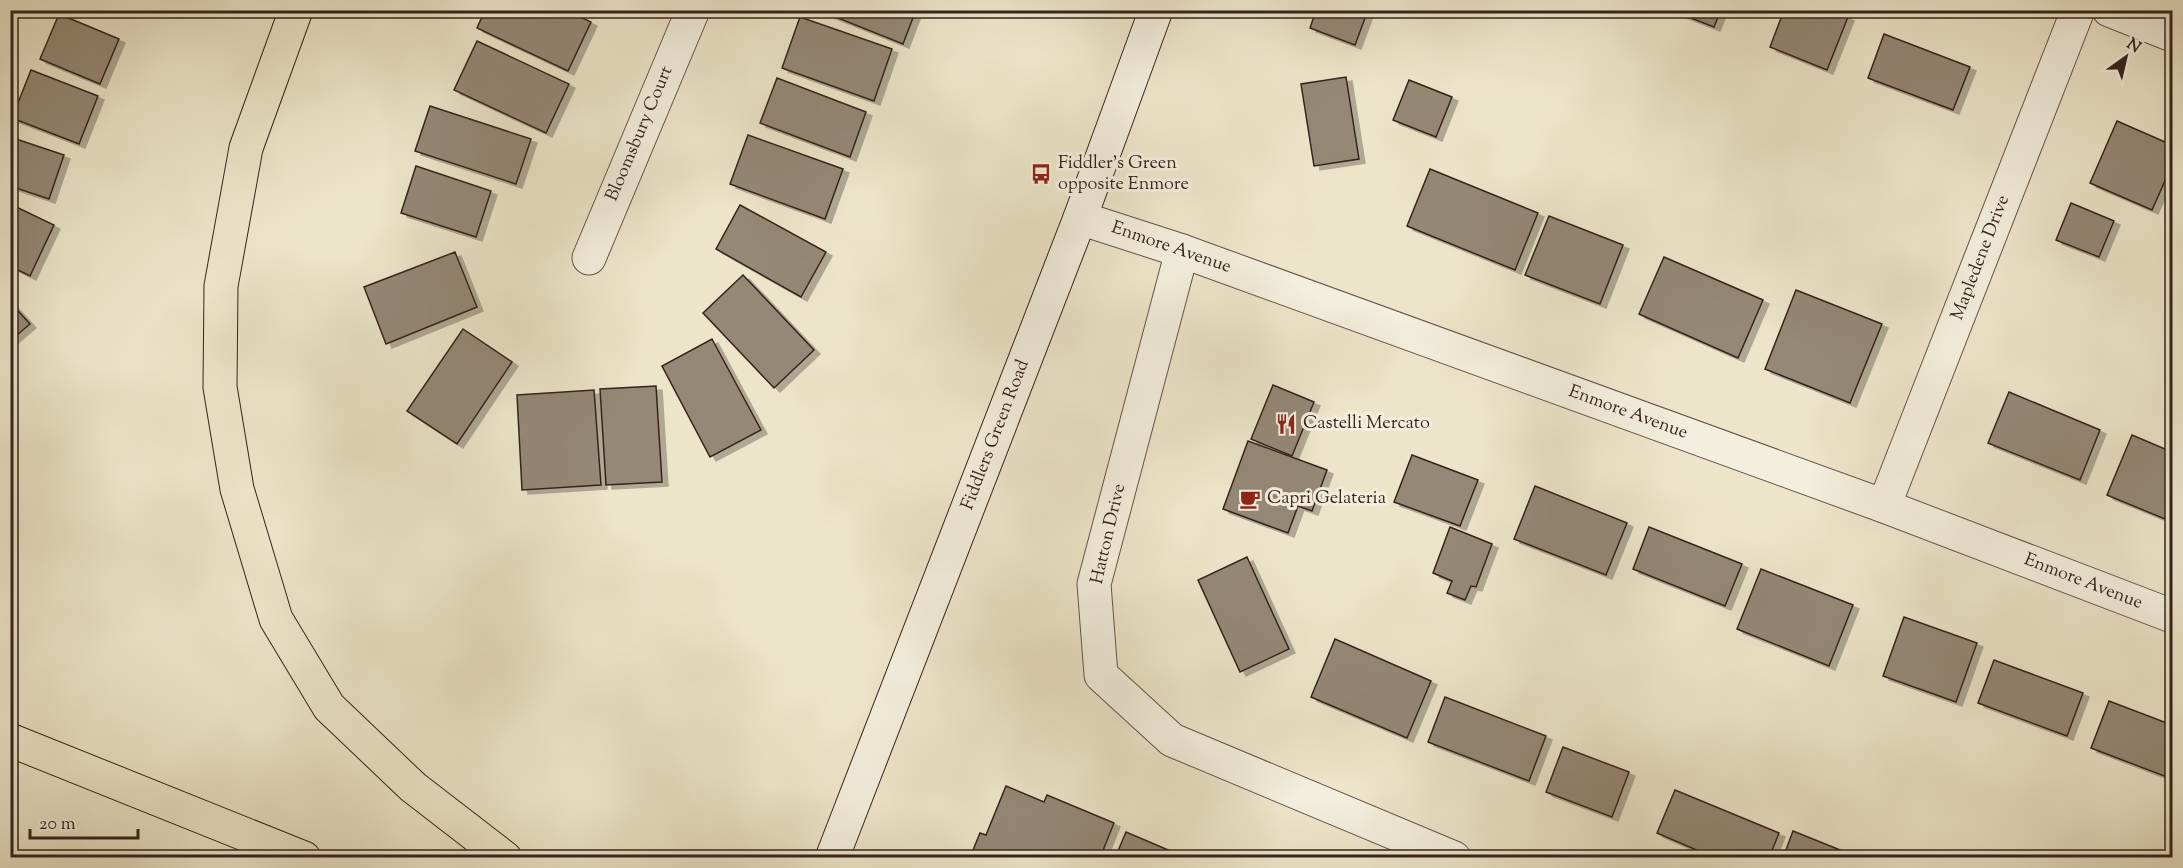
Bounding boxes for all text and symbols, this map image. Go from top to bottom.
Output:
north arrow [2096,27,2156,87]
text: N [2121,34,2145,60]
street label: Bloomsbury Court [600,62,680,206]
place label: Fiddler's Green opposite Enmore [1058,151,1189,198]
bus stop icon: Fiddler's Green opposite Enmore [1029,162,1053,186]
street label: Mapledene Drive [1945,192,2017,324]
street label: Enmore Avenue [1108,215,1234,281]
street label: Fiddlers Green Road [955,356,1037,514]
street label: Enmore Avenue [1565,379,1691,447]
place label: Castelli Mercato [1303,411,1430,437]
restaurant icon: Castelli Mercato [1274,412,1298,436]
street label: Hatton Drive [1085,481,1133,587]
place label: Capri Gelateria [1267,486,1386,512]
cafe icon: Capri Gelateria [1238,487,1262,511]
street label: Enmore Avenue [2020,547,2146,617]
scale bar [30,802,138,840]
text: 20 m [39,812,76,838]

